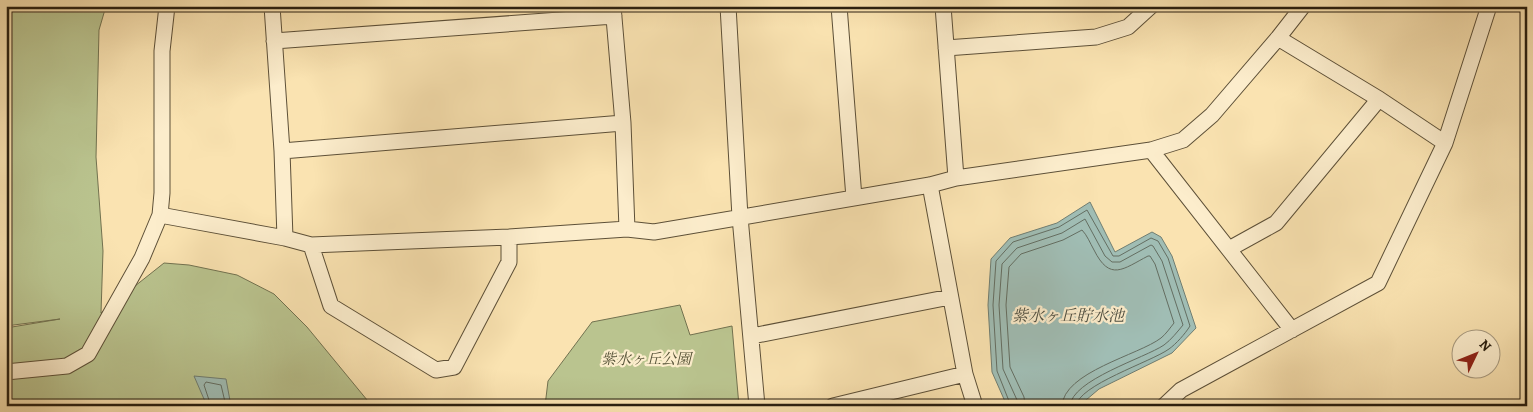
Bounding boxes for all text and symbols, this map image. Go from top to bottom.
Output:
water label: 紫水ヶ丘貯水池 [1012,305,1126,327]
north arrow [1450,330,1500,380]
text: N [1475,335,1496,356]
park label: 紫水ヶ丘公園 [601,349,694,369]

